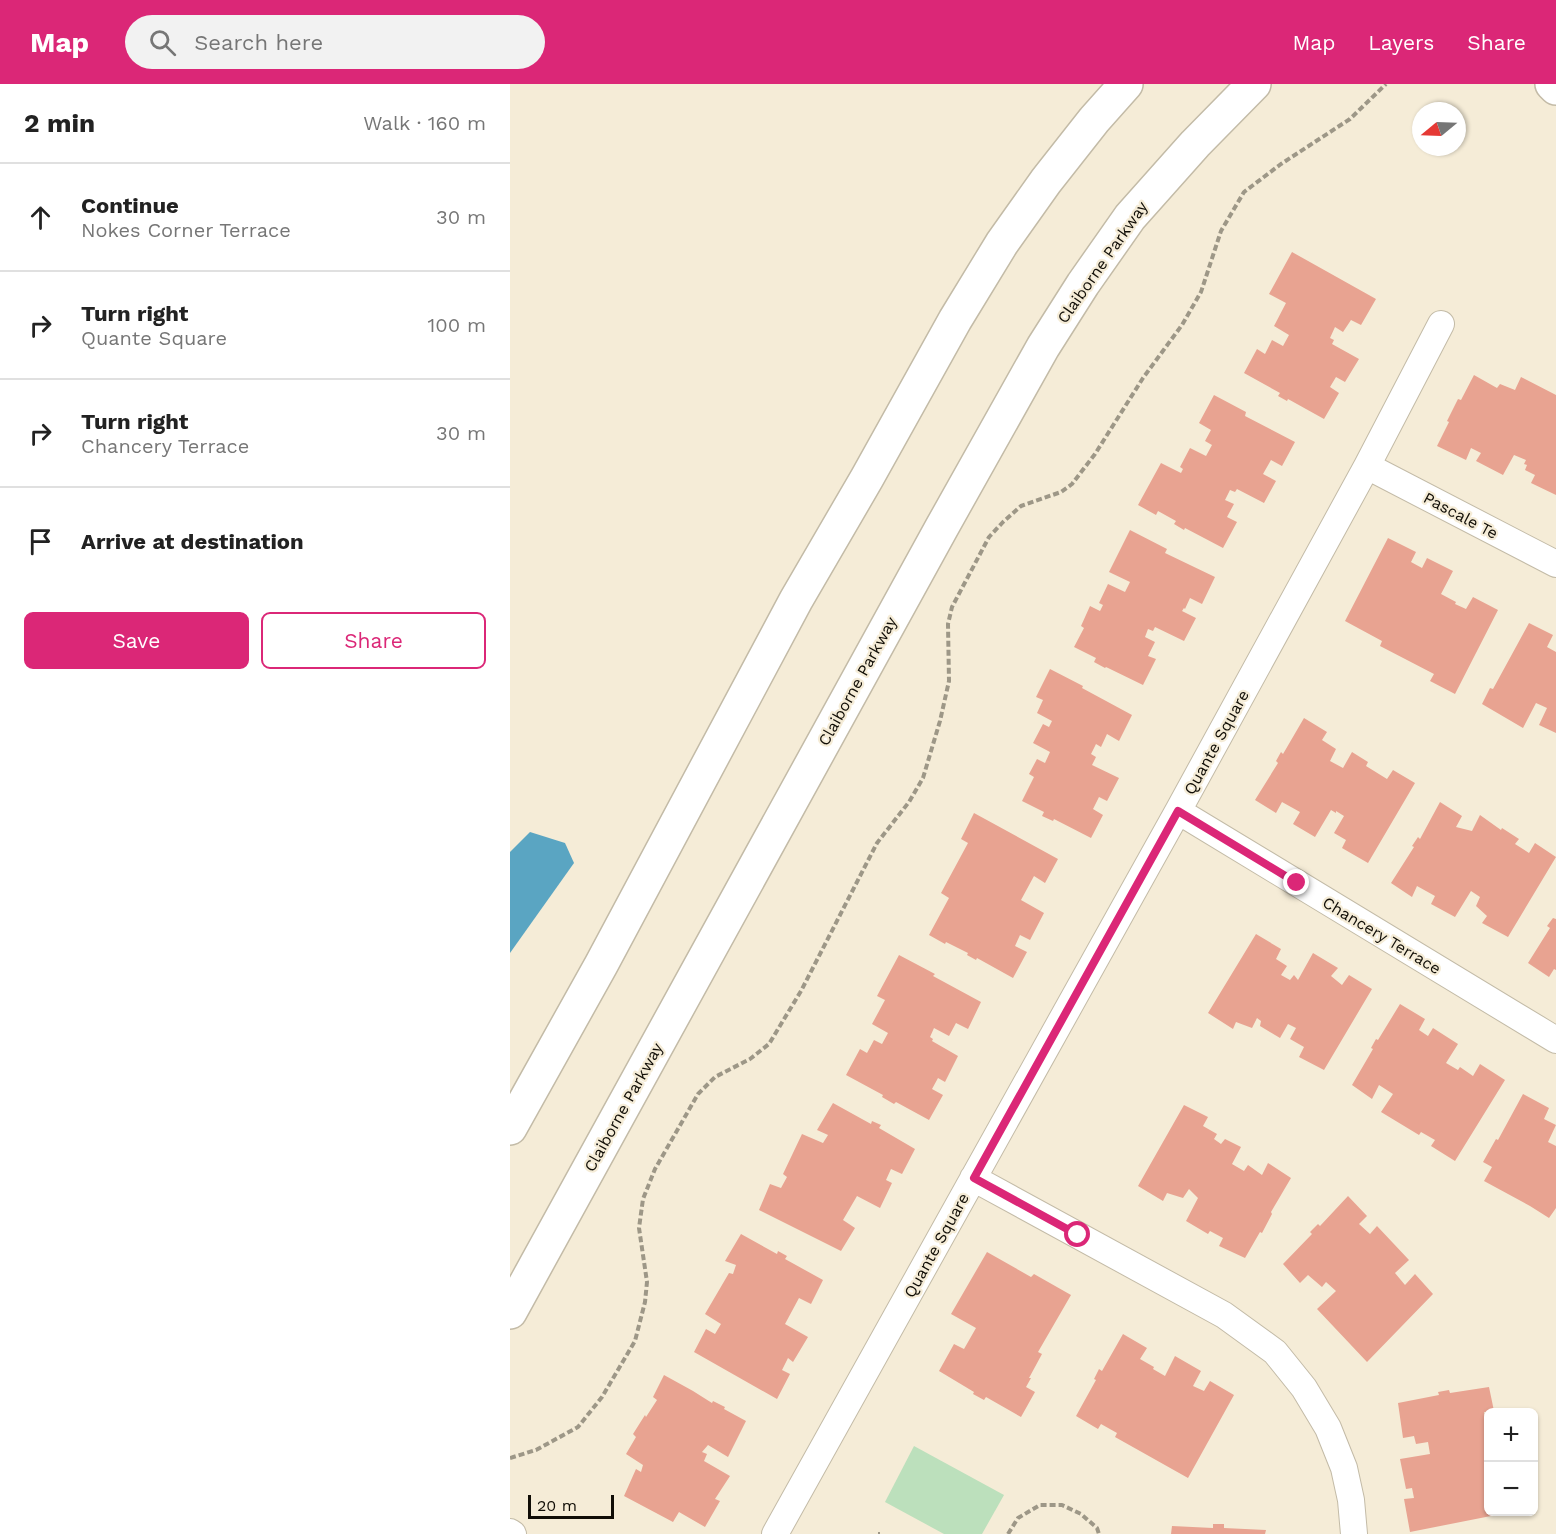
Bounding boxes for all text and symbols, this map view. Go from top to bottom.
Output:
search box [125,15,545,69]
text: Map [30,26,89,59]
icon: search [146,26,179,59]
text: Search here [194,30,323,55]
text: Map [1292,30,1335,55]
text: Layers [1368,30,1434,55]
text: Share [1467,30,1526,55]
north arrow [1412,102,1466,156]
text: 2 min [24,108,95,138]
text: Walk · 160 m [363,111,486,135]
text: Continue [81,193,179,218]
street label: Claiborne Parkway [1053,197,1152,327]
icon: ahead [24,201,57,234]
text: 30 m [436,205,486,229]
text: Nokes Corner Terrace [81,218,291,242]
text: Turn right [81,301,188,326]
icon: right [24,309,57,342]
text: 100 m [427,313,486,337]
text: Quante Square [81,326,227,350]
text: Turn right [81,409,188,434]
icon: right [24,417,57,450]
text: 30 m [436,421,486,445]
text: Chancery Terrace [81,434,249,458]
street label: Pascale Te [1420,488,1501,543]
icon: arrive [24,525,57,558]
text: Arrive at destination [81,529,304,554]
button: Save [24,612,249,669]
button: Share [261,612,486,669]
street label: Claiborne Parkway [814,613,901,749]
street label: Quante Square [1180,687,1253,798]
route end [1283,869,1309,895]
street label: Chancery Terrace [1319,893,1444,978]
street label: Claiborne Parkway [580,1039,667,1175]
street label: Quante Square [900,1190,973,1301]
route start [1064,1221,1090,1247]
map controls [1484,1408,1538,1516]
button: + [1484,1408,1538,1462]
button: − [1484,1462,1538,1516]
scale bar [528,1492,614,1520]
text: 20 m [537,1496,577,1515]

